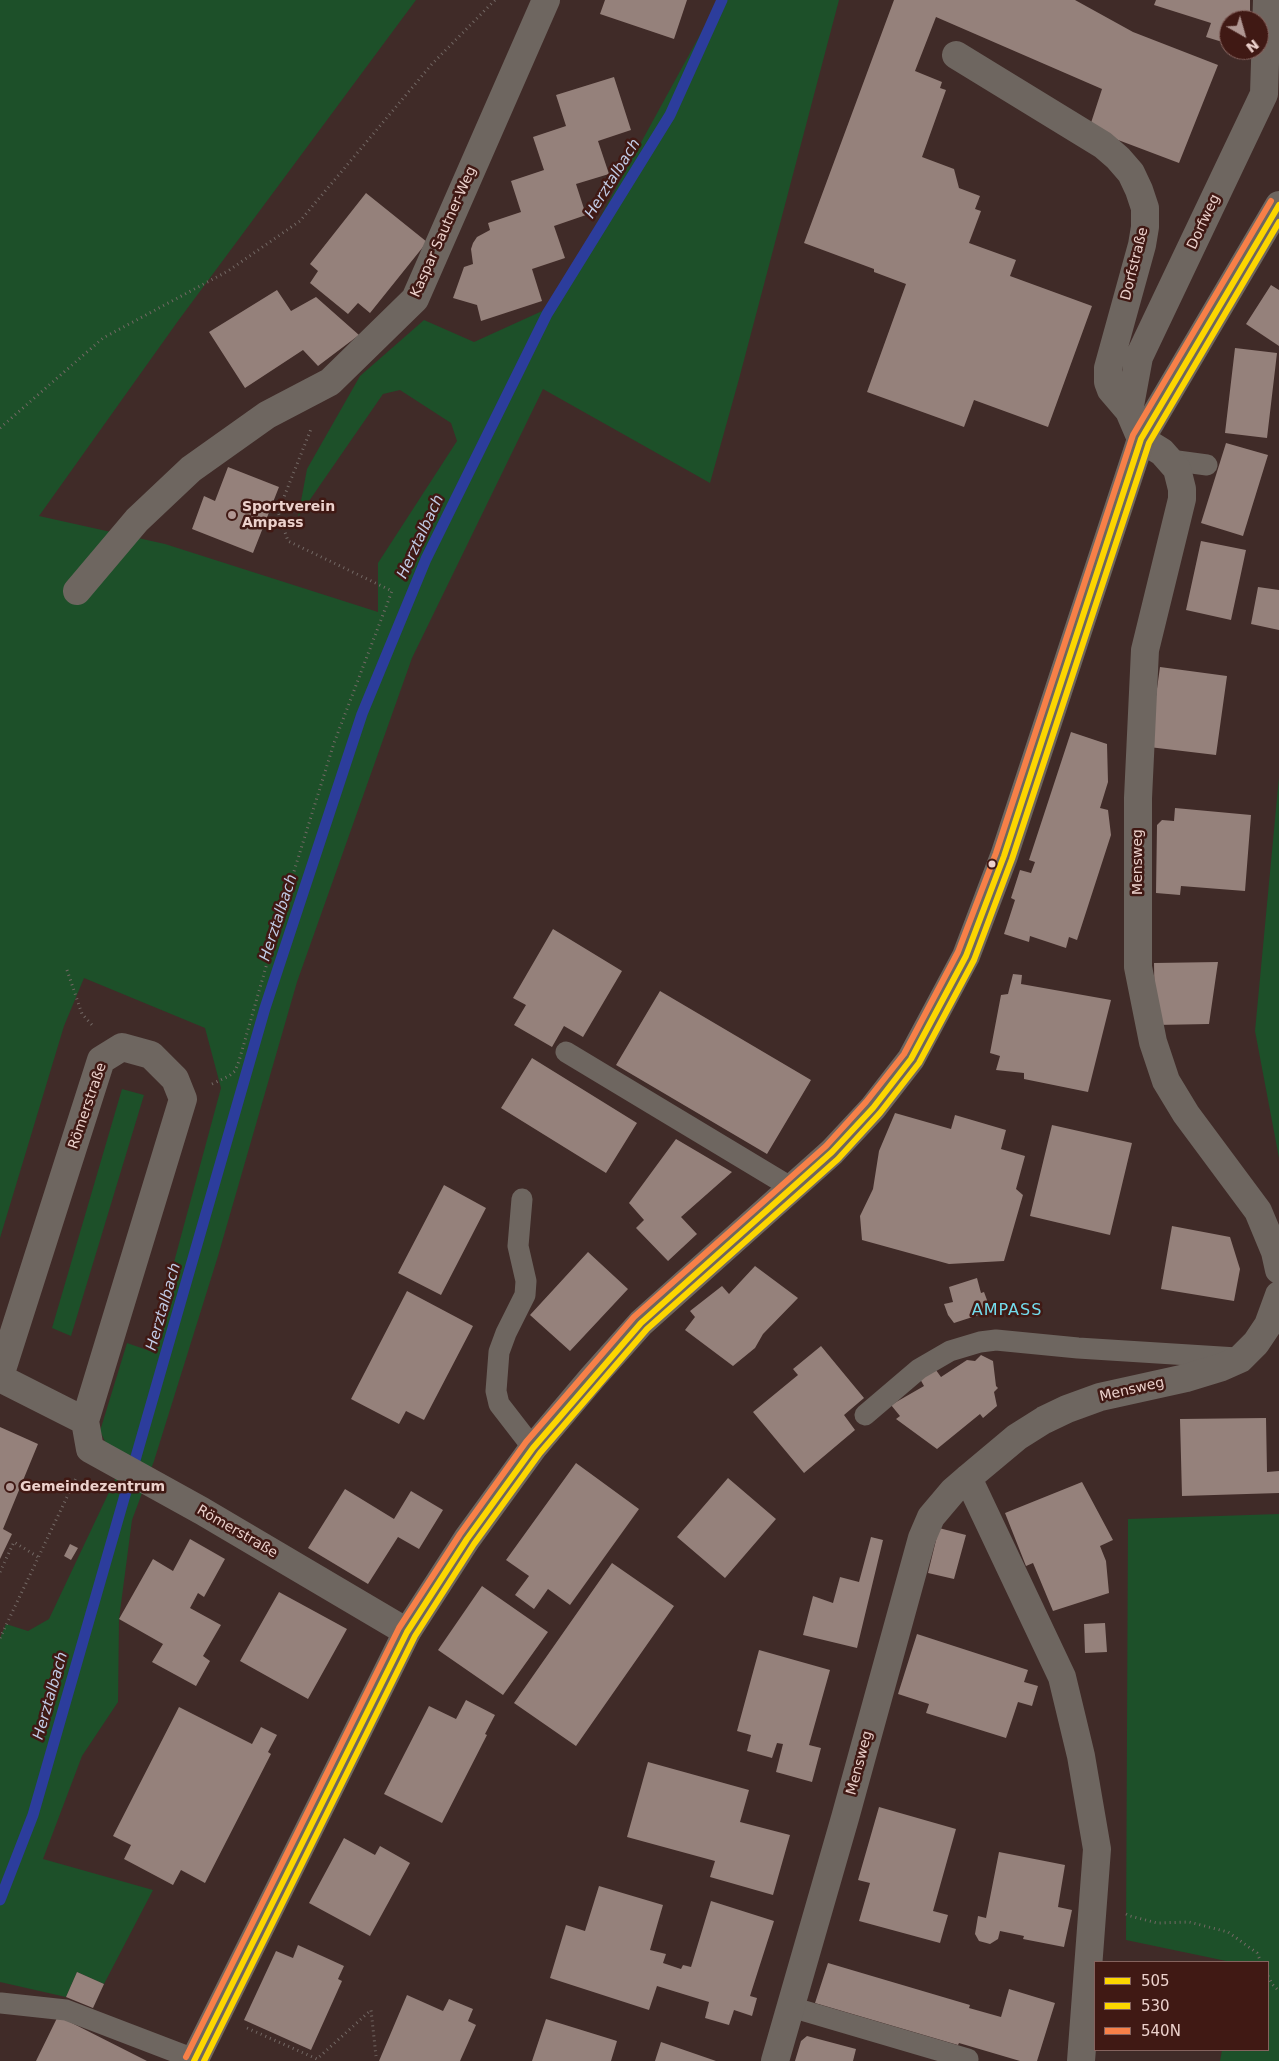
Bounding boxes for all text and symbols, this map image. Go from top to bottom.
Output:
north arrow [1219,10,1269,60]
text: N [1243,36,1262,56]
water label: Herztalbach [581,136,645,222]
street label: Kaspar Sautner-Weg [408,164,480,300]
street label: Dorfweg [1184,192,1224,252]
street label: Dorfstraße [1118,226,1152,302]
water label: Herztalbach [394,492,448,582]
place label: Sportverein Ampass [242,499,335,532]
marker: Sportverein Ampass [226,509,238,521]
street label: Mensweg [1130,829,1146,895]
unlabelled marker [987,859,997,869]
water label: Herztalbach [256,872,302,964]
street label: Römerstraße [65,1061,111,1151]
water label: Herztalbach [143,1261,185,1353]
district label: AMPASS [971,1301,1043,1321]
street label: Mensweg [1098,1374,1166,1406]
place label: Gemeindezentrum [20,1479,165,1495]
marker: Gemeindezentrum [4,1481,16,1493]
street label: Römerstraße [194,1502,280,1562]
water label: Herztalbach [30,1650,72,1742]
street label: Mensweg [843,1729,877,1797]
legend [1094,1961,1269,2051]
text: 505 [1141,1972,1170,1990]
text: 530 [1141,1997,1170,2015]
text: 540N [1141,2022,1181,2040]

